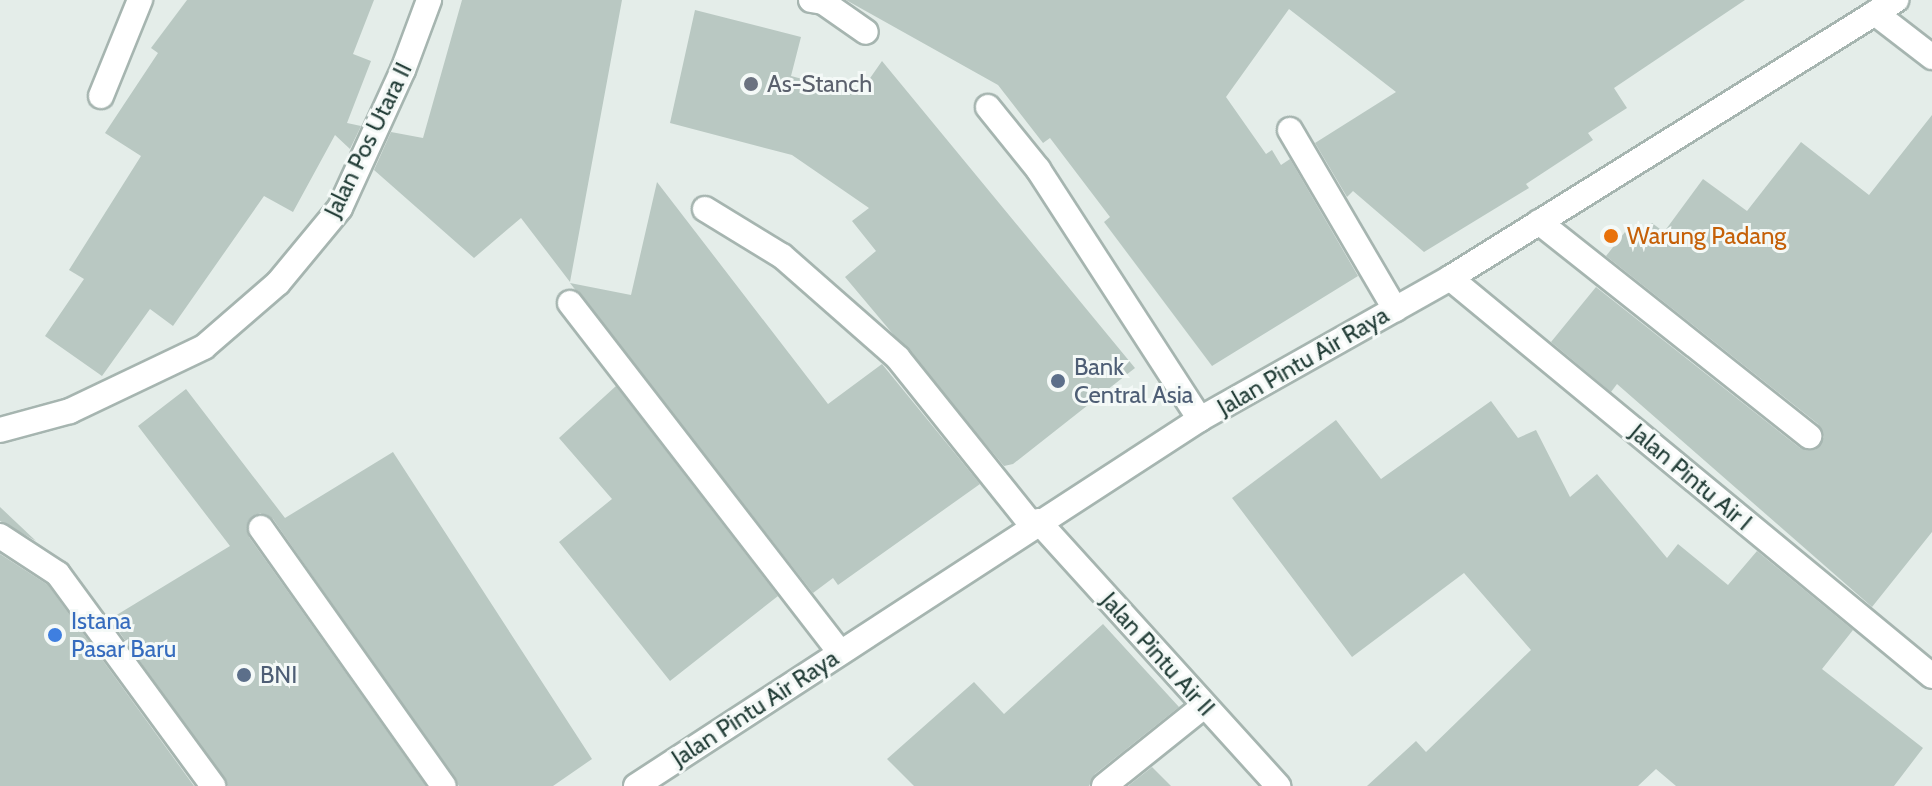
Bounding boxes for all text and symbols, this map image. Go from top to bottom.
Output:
street label: Jalan Pos Utara II [318,58,418,222]
place label: As-Stanch [767,70,872,98]
marker: As-Stanch [742,75,760,93]
place label: Warung Padang [1627,222,1786,250]
marker: Warung Padang [1602,227,1620,245]
street label: Jalan Pintu Air Raya [1212,300,1394,422]
place label: Bank Central Asia [1074,353,1193,409]
marker: Bank Central Asia [1049,372,1067,390]
street label: Jalan Pintu Air I [1624,418,1758,536]
street label: Jalan Pintu Air II [1095,586,1221,722]
place label: Istana Pasar Baru [71,607,176,663]
marker: Istana Pasar Baru [46,626,64,644]
street label: Jalan Pintu Air Raya [666,643,844,773]
place label: BNI [260,661,297,689]
marker: BNI [235,666,253,684]

